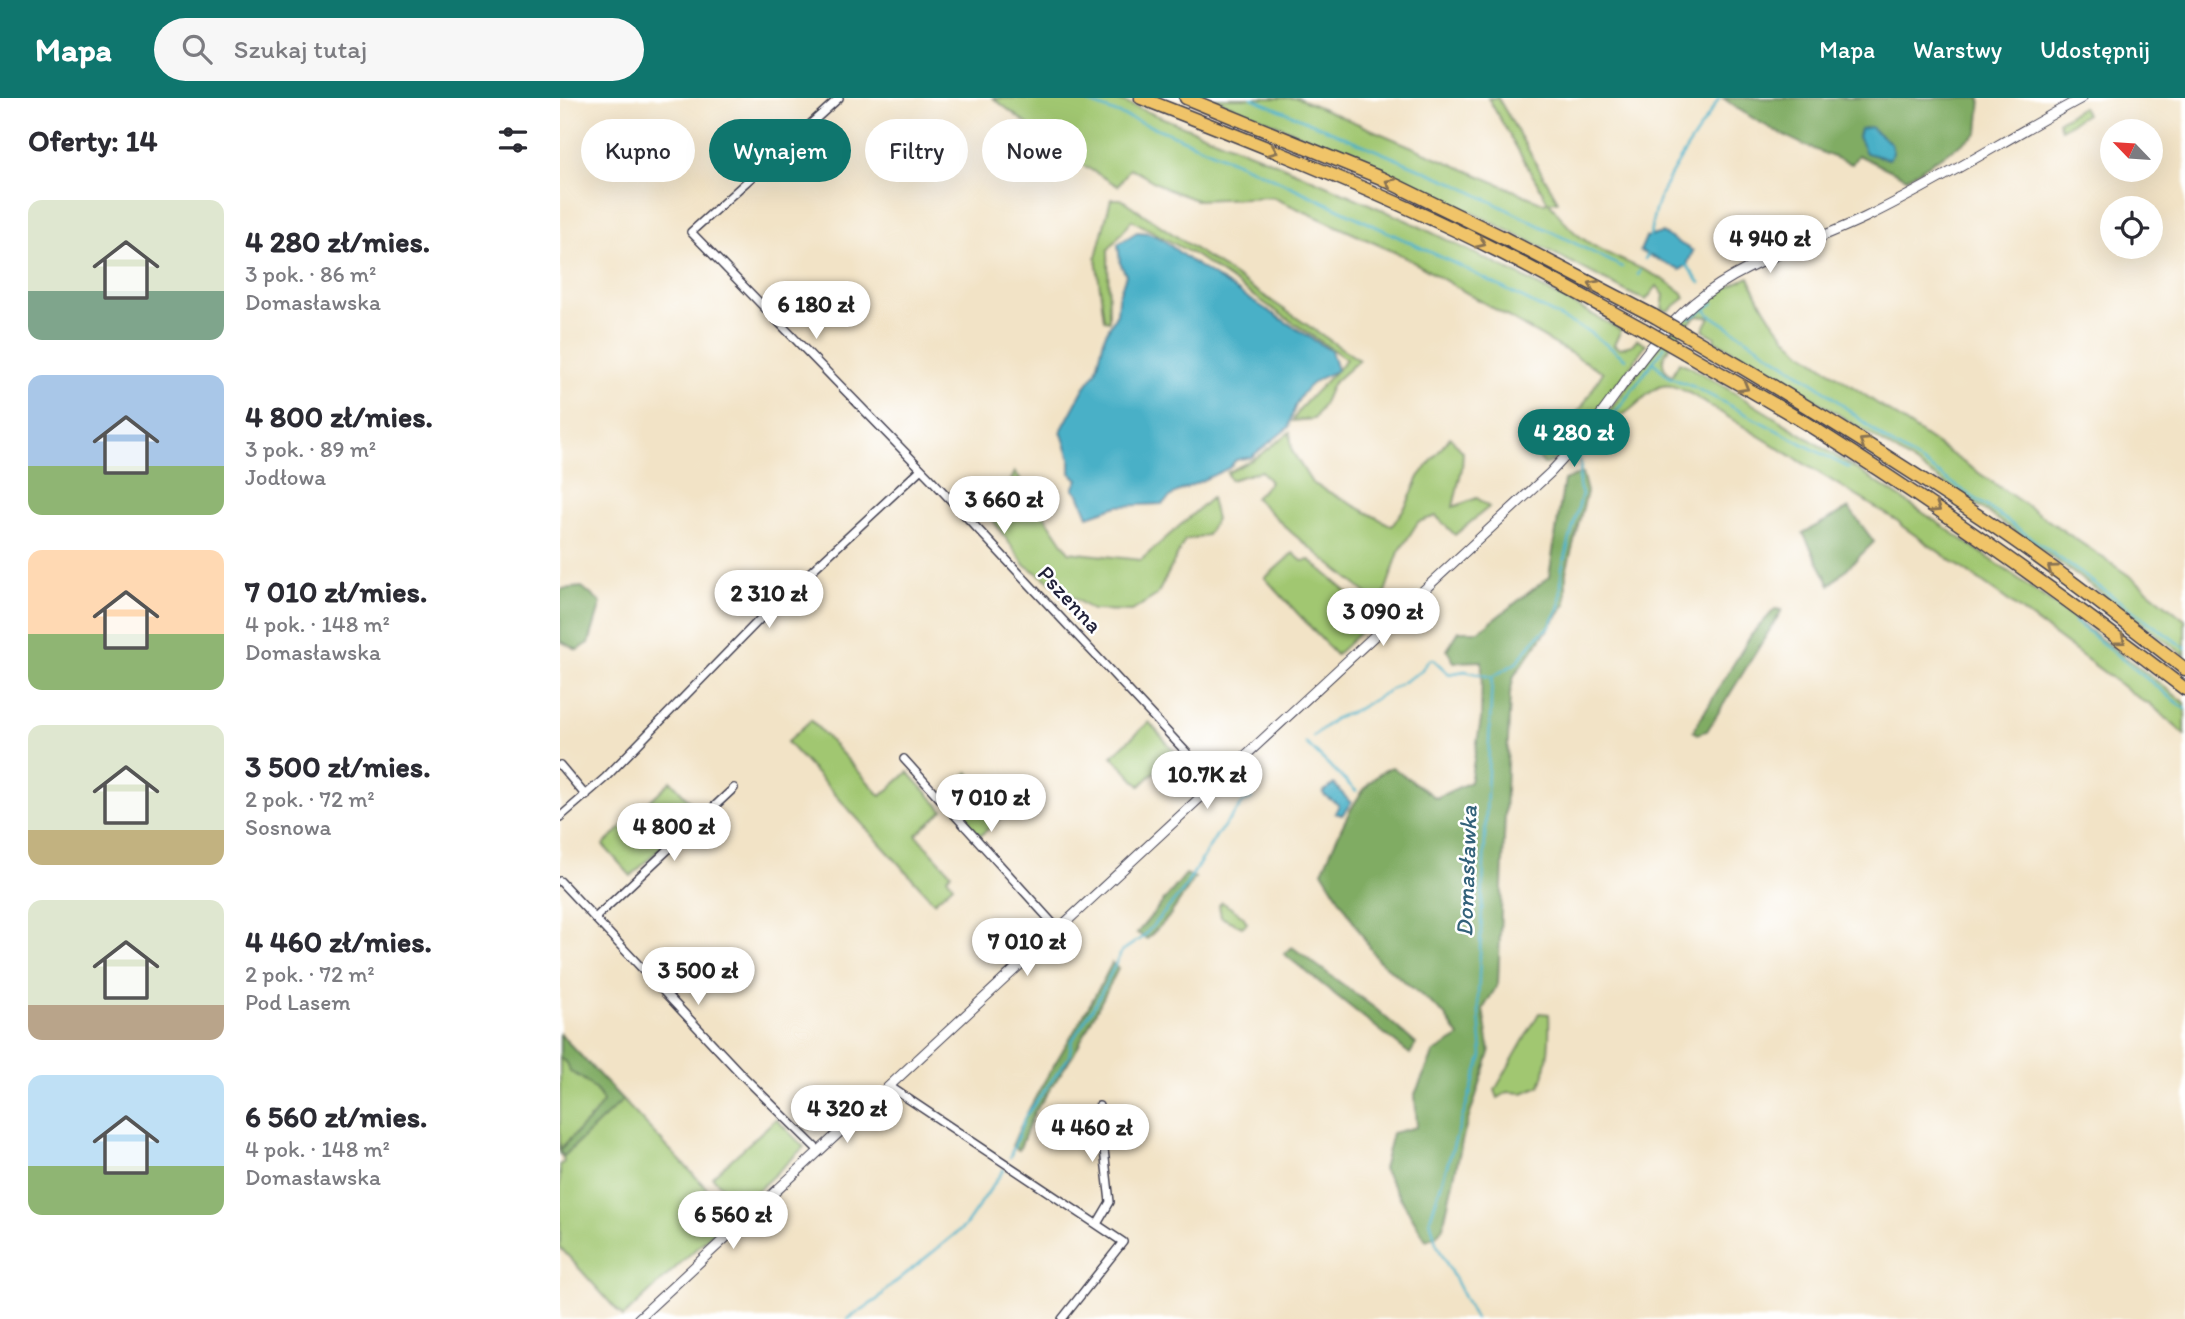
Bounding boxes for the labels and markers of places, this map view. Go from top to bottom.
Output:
pin: 4 940 zł [1698,216,1842,275]
pin: 6 180 zł [744,282,888,341]
pin: 4 280 zł [1502,410,1646,469]
pin: 3 660 zł [932,476,1076,536]
pin: 2 310 zł [697,570,841,630]
pin: 3 090 zł [1311,588,1455,648]
pin: 10.7K zł [1135,752,1279,811]
pin: 7 010 zł [919,774,1063,834]
pin: 4 800 zł [602,804,746,863]
pin: 7 010 zł [955,918,1099,978]
pin: 3 500 zł [626,948,770,1007]
pin: 4 320 zł [775,1086,919,1145]
pin: 4 460 zł [1020,1104,1164,1164]
pin: 6 560 zł [661,1192,805,1251]

